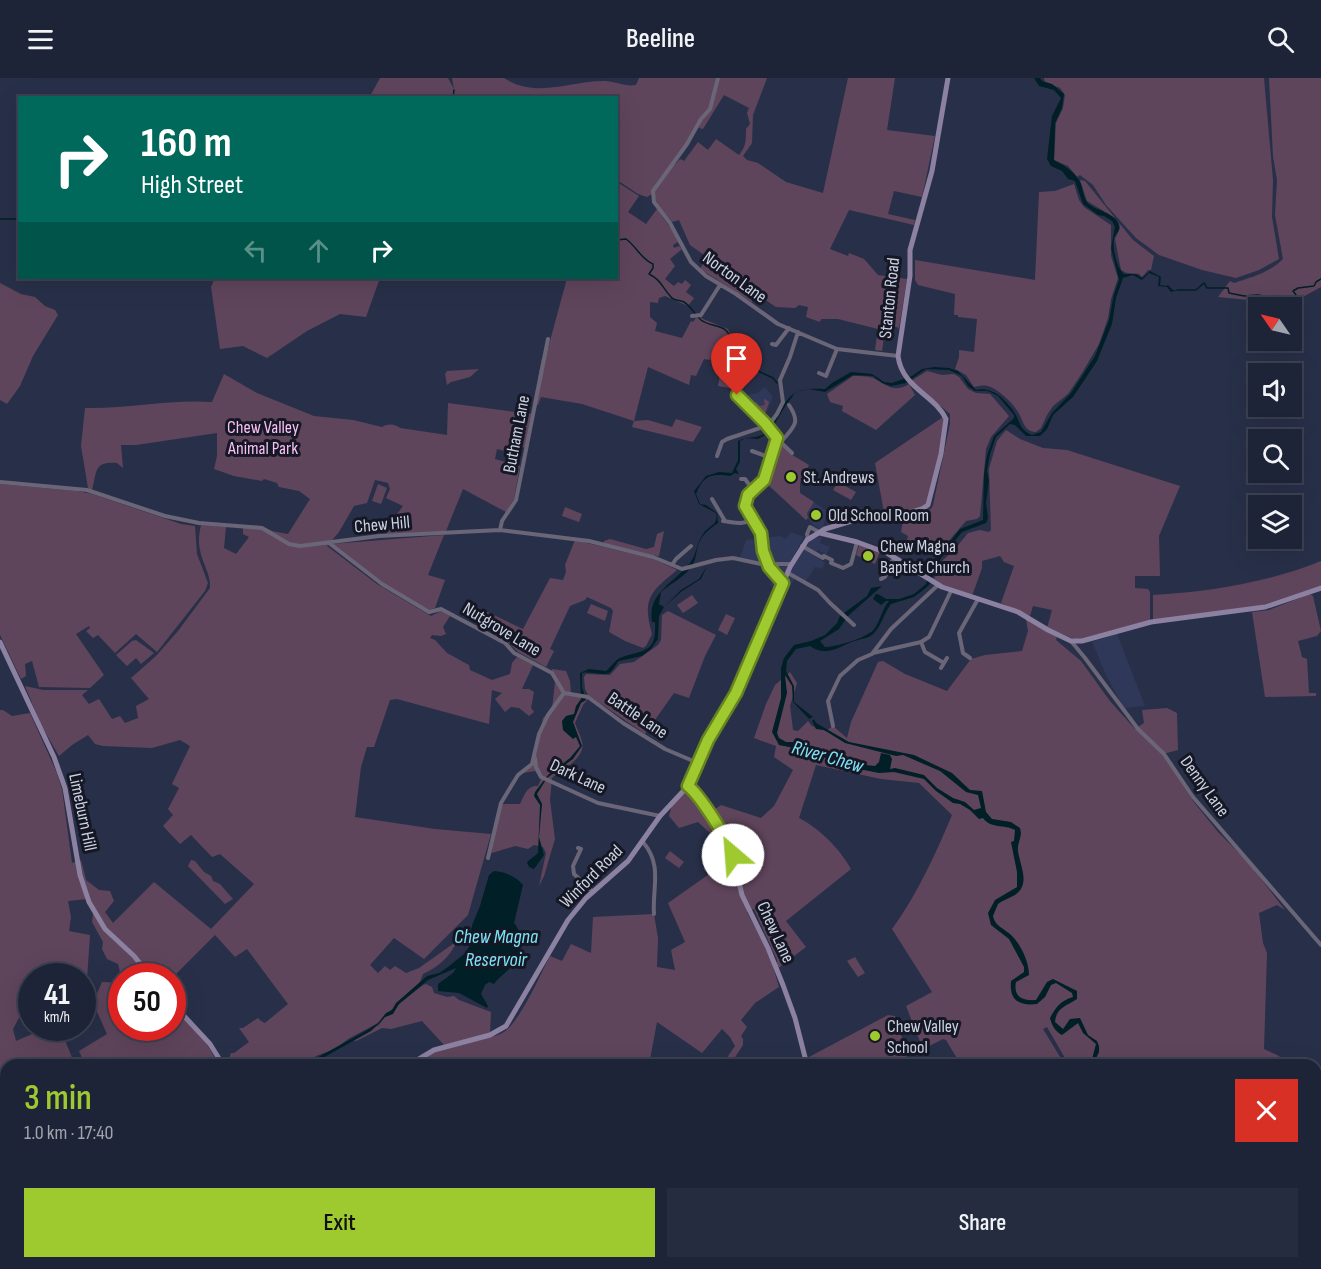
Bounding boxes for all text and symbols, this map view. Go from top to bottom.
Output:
icon: menu [24,23,57,56]
text: Beeline [626,23,695,55]
icon: search [1264,23,1297,56]
text: 160 m [141,118,232,169]
icon: right [42,120,120,198]
text: High Street [141,169,243,201]
icon: left [239,234,272,267]
icon: ahead [302,234,335,267]
icon: right [365,234,398,267]
street label: Norton Lane [699,247,771,308]
street label: Stanton Road [875,257,904,340]
north arrow [1248,297,1302,351]
map controls [1248,297,1302,549]
pin [711,333,762,395]
icon: arrive [720,342,753,375]
button: sound [1248,363,1302,417]
street label: Butham Lane [499,394,534,475]
park label: Chew Valley Animal Park [227,417,299,459]
button: search [1248,429,1302,483]
place label: St. Andrews [803,467,875,488]
marker: St. Andrews [784,470,798,484]
button: layers [1248,495,1302,549]
place label: Old School Room [828,505,929,526]
marker: Old School Room [809,508,823,522]
street label: Chew Hill [353,512,411,537]
place label: Chew Magna Baptist Church [880,536,970,578]
marker: Chew Magna Baptist Church [861,549,875,563]
street label: Nutgrove Lane [459,598,544,661]
street label: Battle Lane [604,688,672,743]
water label: River Chew [789,735,867,779]
street label: Denny Lane [1176,752,1234,821]
street label: Dark Lane [547,754,609,798]
street label: Limeburn Hill [64,771,101,853]
position arrow [701,823,765,887]
street label: Winford Road [556,841,627,912]
street label: Chew Lane [752,898,799,966]
water label: Chew Magna Reservoir [454,925,538,972]
speed limit sign: 50 [108,963,186,1041]
text: 41 [44,977,70,1013]
text: km/h [44,1008,70,1027]
place label: Chew Valley School [887,1016,959,1058]
marker: Chew Valley School [868,1029,882,1043]
text: 3 min [24,1077,92,1120]
button: close [1235,1079,1298,1142]
text: 1.0 km · 17:40 [24,1121,114,1145]
button: Exit [24,1188,655,1257]
button: Share [667,1188,1298,1257]

